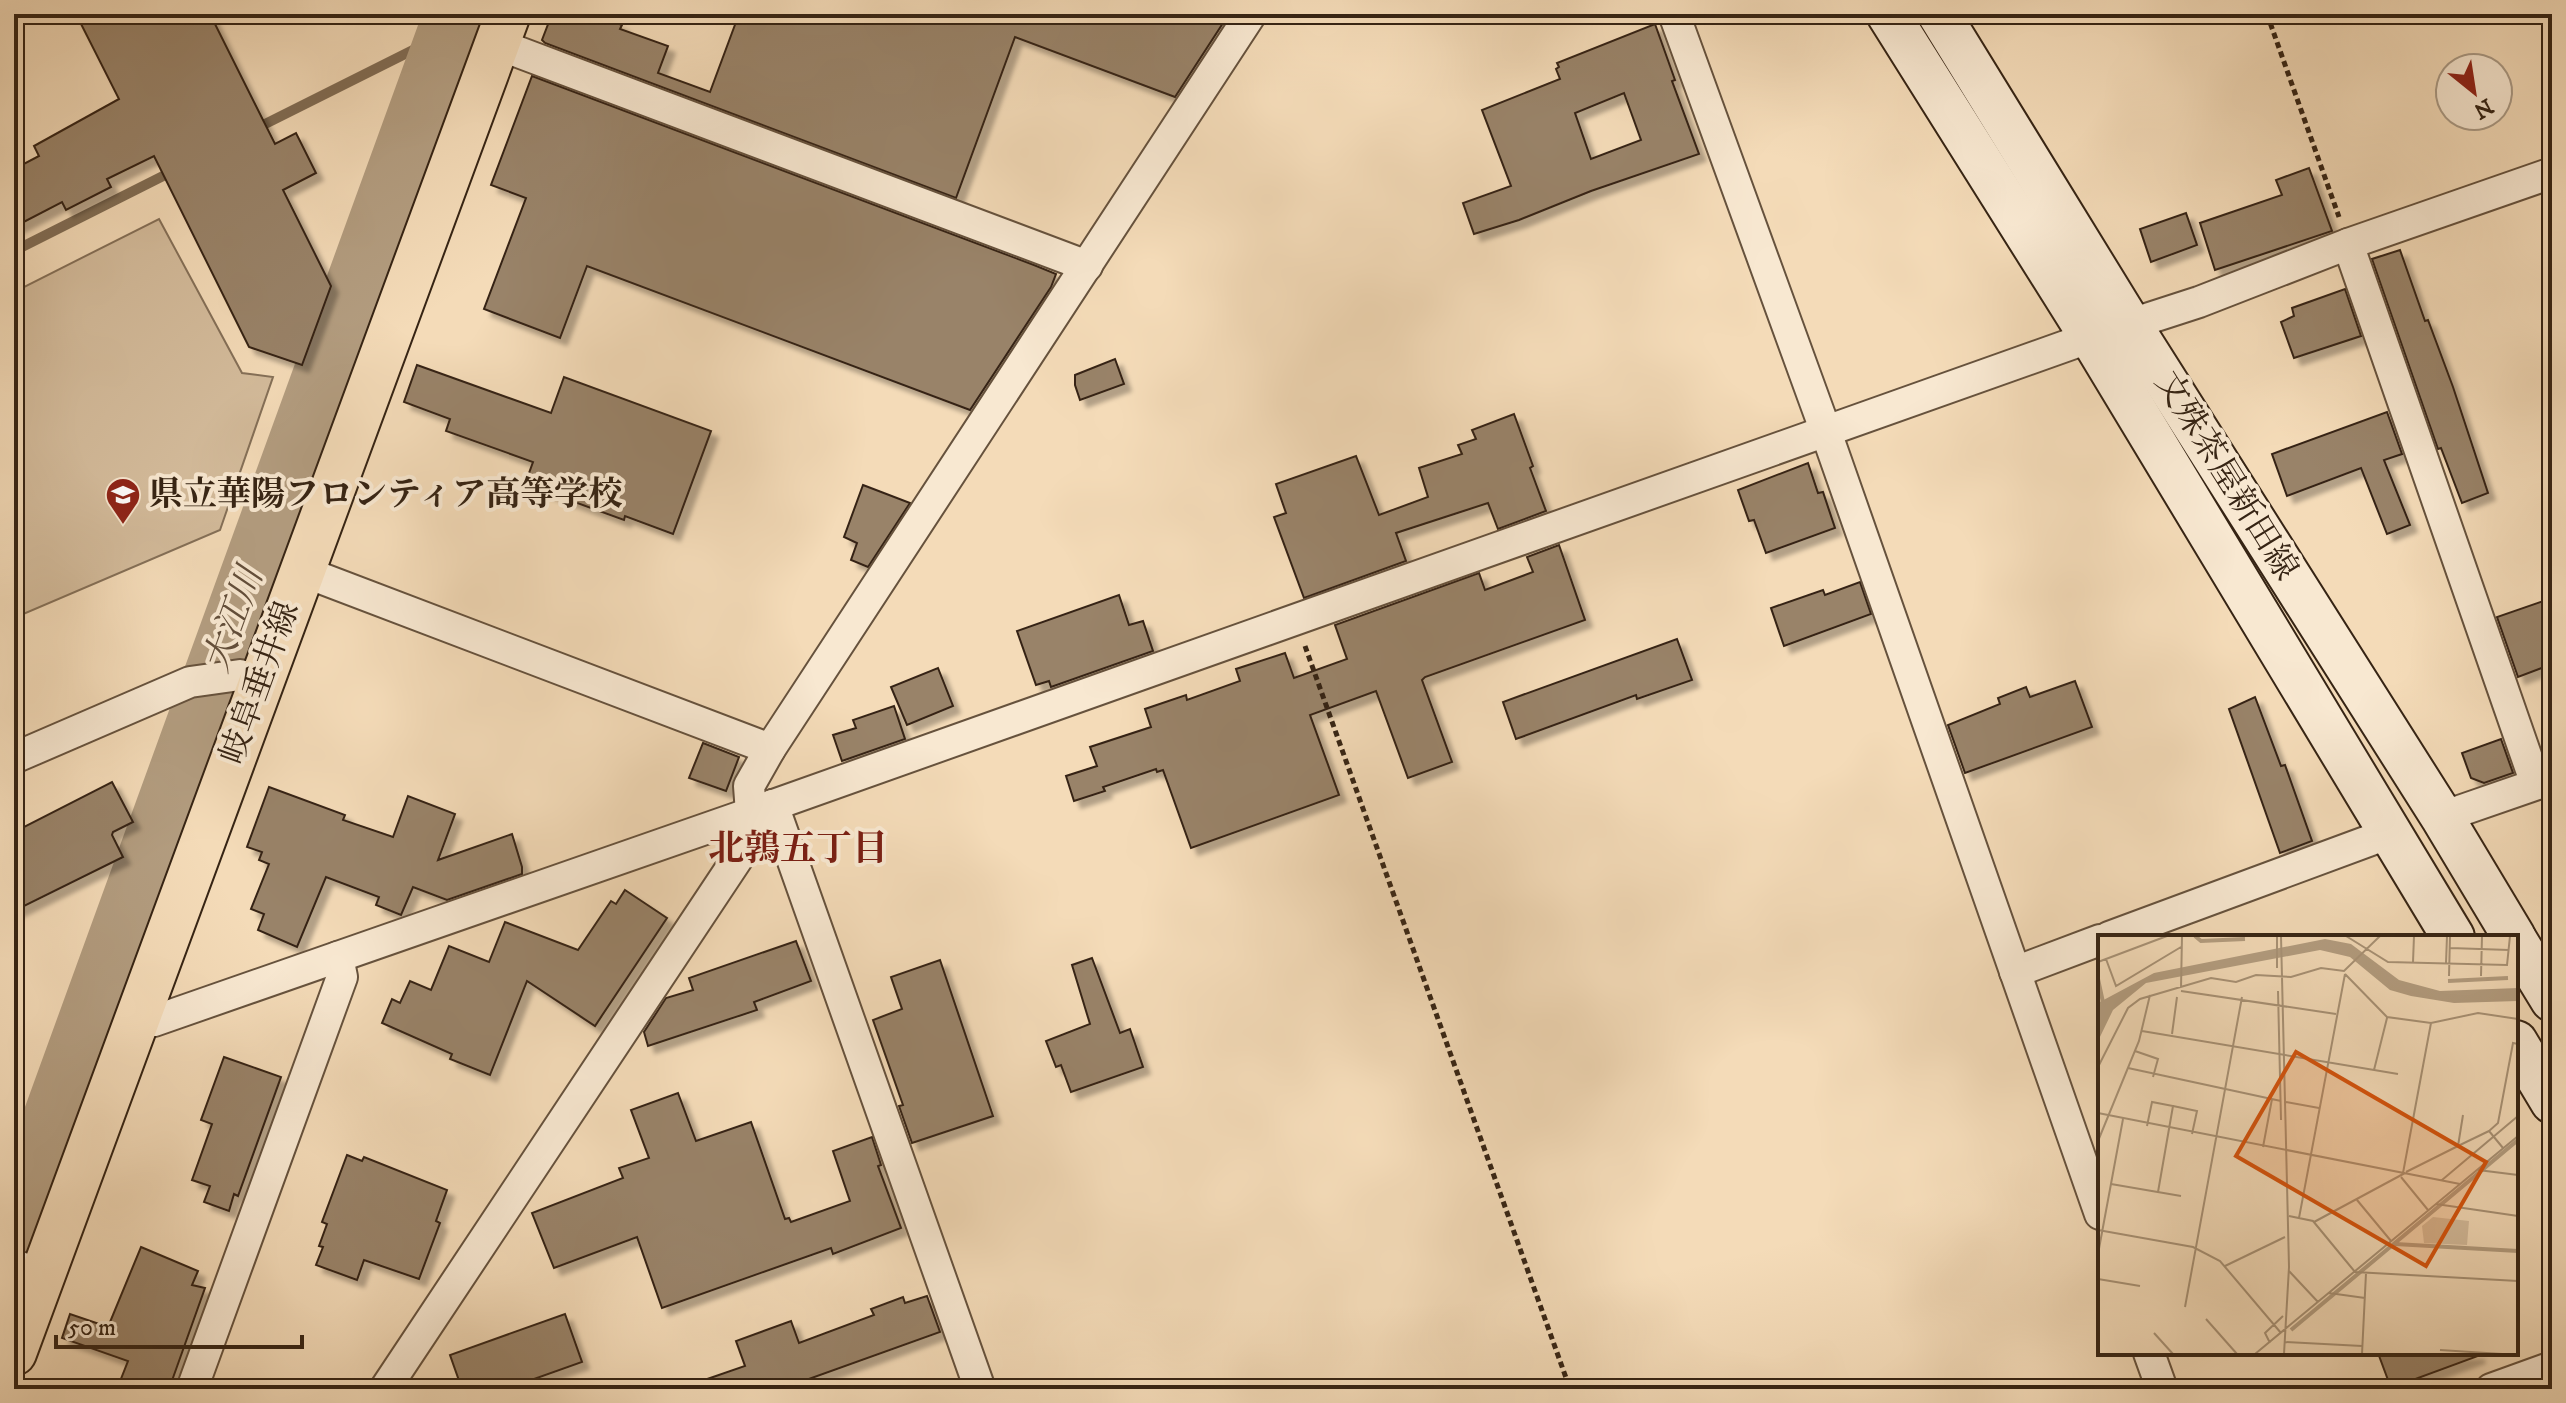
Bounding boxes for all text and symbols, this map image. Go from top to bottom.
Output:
north arrow [2434,52,2514,132]
text: N [2469,92,2498,124]
street label: 文殊茶屋新田線 [2145,364,2307,588]
place label: 県立華陽フロンティア高等学校 [149,474,622,516]
school or university icon: 県立華陽フロンティア高等学校 [104,476,142,526]
water label: 大江川 [194,558,275,678]
street label: 岐阜垂井線 [211,596,309,770]
district label: 北鶉五丁目 [708,827,888,872]
inset map [2098,935,2518,1355]
scale bar [56,1299,302,1349]
text: 50 m [68,1313,116,1343]

